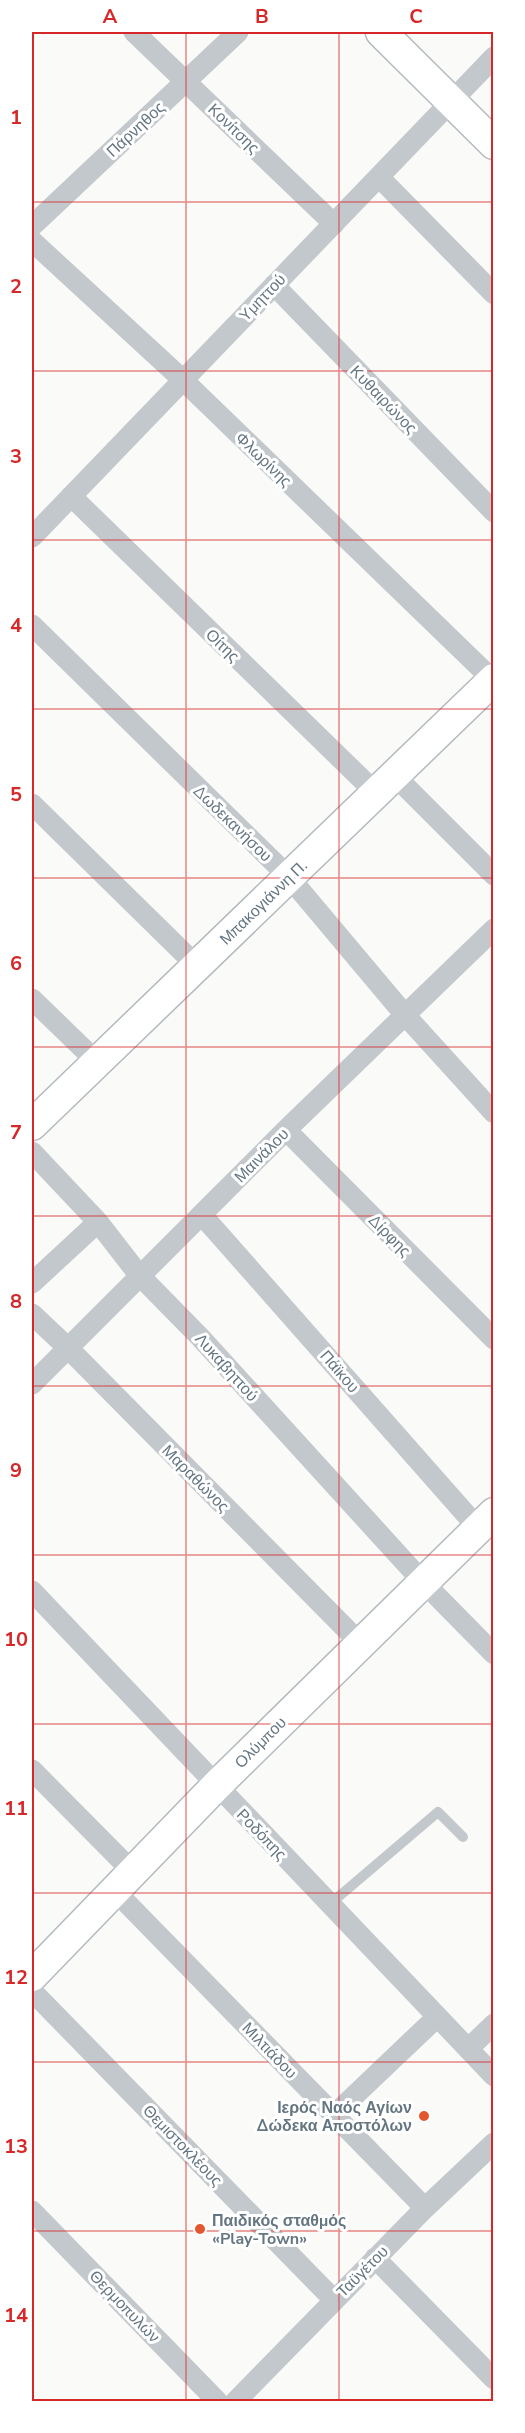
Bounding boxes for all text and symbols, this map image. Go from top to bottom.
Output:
text: A [103,3,118,30]
text: B [255,3,269,30]
text: C [409,3,423,30]
street label: Πάρνηθος [102,97,170,162]
street label: Κονίτσης [203,99,264,159]
text: 1 [10,104,22,131]
street label: Υμηττού [234,269,291,326]
text: 2 [10,273,22,300]
street label: Κυθαιρώνος [345,361,422,439]
street label: Φλωρίνης [230,427,296,492]
text: 3 [10,443,22,470]
text: 4 [10,612,22,639]
street label: Οίτης [201,624,244,667]
street label: Δωδεκανήσου [188,780,277,867]
text: 5 [10,781,22,808]
street label: Μπακογιάννη Π. [215,855,312,950]
text: 6 [10,950,22,977]
text: 7 [10,1119,22,1146]
street label: Μαινάλου [230,1124,294,1188]
street label: Δίρφης [363,1210,415,1262]
text: 8 [10,1288,22,1315]
street label: Λυκαβηττού [190,1329,263,1406]
street label: Πάϊκου [315,1346,364,1398]
street label: Μαραθώνος [157,1440,234,1517]
text: 9 [10,1457,22,1484]
text: 10 [4,1626,28,1653]
street label: Ολύμπου [230,1712,291,1773]
text: 11 [4,1795,28,1822]
street label: Ροδόπης [231,1804,291,1865]
text: 12 [4,1964,28,1991]
street label: Μιλτιάδου [237,2018,302,2084]
place label: Ιερός Ναός Αγίων Δώδεκα Αποστόλων [257,2097,412,2137]
street label: Θεμιστοκλέους [138,2100,227,2191]
marker: Ιερός Ναός Αγίων Δώδεκα Αποστόλων [417,2109,431,2123]
text: 13 [4,2133,28,2160]
place label: Παιδικός σταθμός «Play-Town» [212,2210,346,2250]
marker: Παιδικός σταθμός «Play-Town» [193,2222,207,2236]
street label: Ταϋγέτου [332,2241,393,2302]
street label: Θερμοπυλών [84,2266,164,2348]
text: 14 [4,2302,28,2329]

